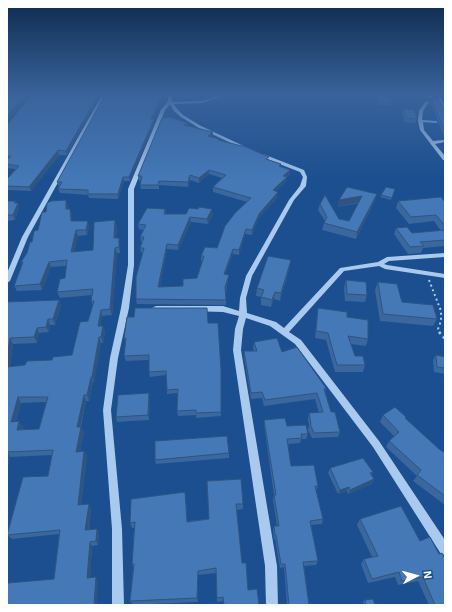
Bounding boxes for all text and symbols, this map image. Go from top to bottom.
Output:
north arrow [396,556,436,596]
text: N [422,570,435,579]

